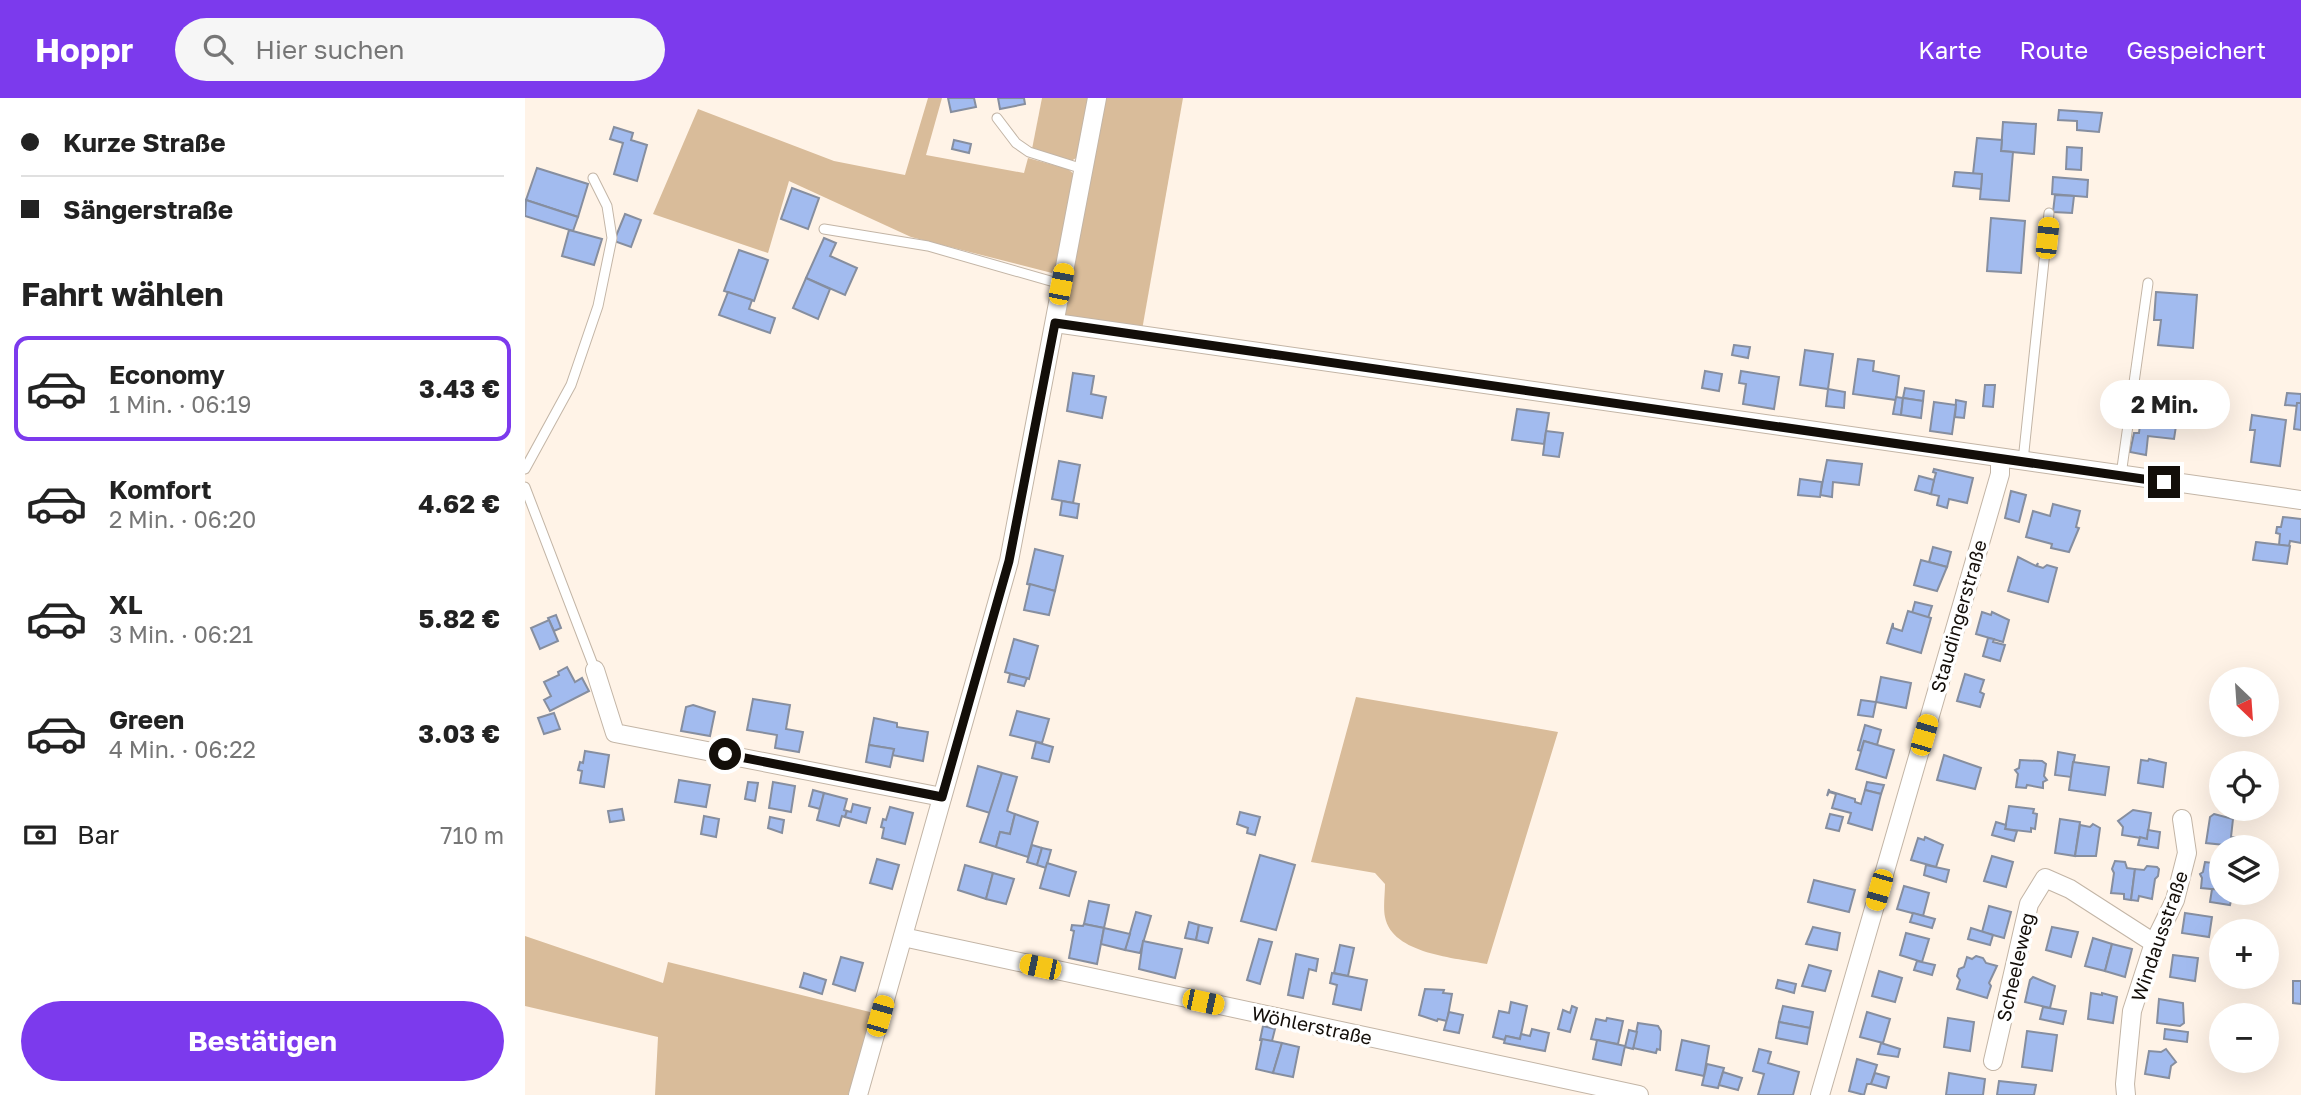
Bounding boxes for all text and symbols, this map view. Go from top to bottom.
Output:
search box [175,18,665,81]
text: Hoppr [35,30,133,69]
icon: search [199,30,237,68]
text: Hier suchen [255,34,405,65]
text: Karte [1918,35,1982,64]
text: Route [2020,35,2088,64]
text: Gespeichert [2126,35,2266,64]
text: Kurze Straße [63,127,226,158]
text: Sängerstraße [63,194,233,225]
car [2035,216,2060,260]
car [1047,261,1076,307]
text: Fahrt wählen [21,275,224,313]
icon: car [25,357,88,420]
text: Economy [109,359,225,390]
text: 3.43 € [419,373,500,404]
callout: 2 Min. [2099,380,2229,430]
text: 1 Min. · 06:19 [109,390,251,418]
text: 2 Min. [2131,390,2199,418]
route end [2148,466,2180,498]
icon: car [25,472,88,535]
text: Komfort [109,474,212,505]
text: 4.62 € [418,488,500,519]
text: 2 Min. · 06:20 [109,505,256,533]
street label: Staudingerstraße [1925,537,1991,695]
icon: car [25,587,88,650]
text: XL [109,589,143,620]
text: 5.82 € [418,603,500,634]
text: 3 Min. · 06:21 [109,620,253,648]
north arrow [2209,667,2279,737]
map controls [2209,667,2279,1073]
icon: car [25,702,88,765]
text: Green [109,704,184,735]
car [1909,712,1940,758]
text: 3.03 € [418,718,500,749]
text: 4 Min. · 06:22 [109,735,256,763]
route start [709,738,741,770]
button: locate [2209,751,2279,821]
icon: cash [21,816,59,854]
text: Bar [77,819,119,850]
text: 710 m [440,821,504,849]
button: layers [2209,835,2279,905]
car [1864,867,1895,913]
street label: Windausstraße [2126,868,2192,1004]
street label: Scheeleweg [1991,910,2039,1024]
button: + [2209,919,2279,989]
car [1018,952,1063,982]
car [1181,987,1226,1017]
car [865,993,896,1039]
button: Bestätigen [21,1001,504,1081]
street label: Wöhlerstraße [1250,1001,1374,1049]
button: − [2209,1003,2279,1073]

